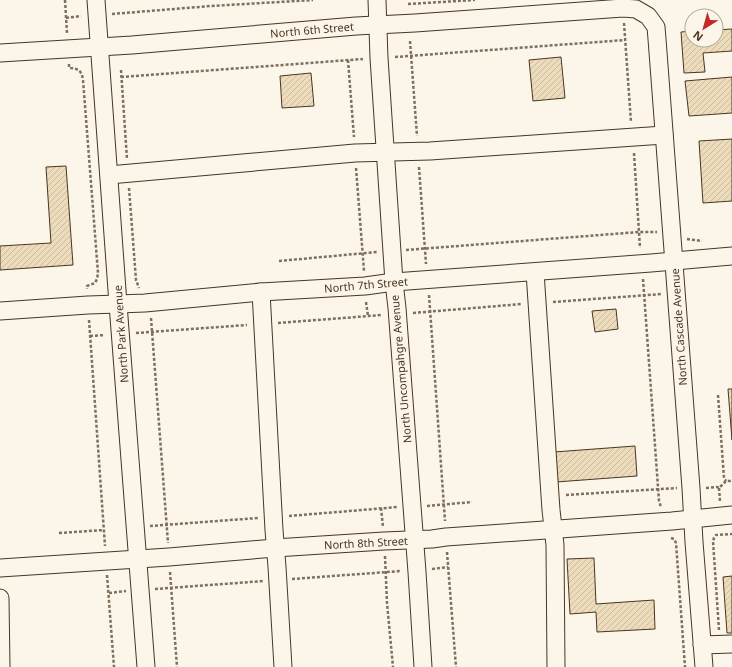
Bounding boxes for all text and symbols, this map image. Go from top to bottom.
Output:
north arrow [684,8,724,48]
street label: North 6th Street [270,18,354,41]
text: N [690,28,706,45]
street label: North Cascade Avenue [667,268,690,386]
street label: North 7th Street [324,273,408,296]
street label: North Park Avenue [110,285,131,383]
street label: North Uncompahgre Avenue [387,294,414,444]
street label: North 8th Street [324,533,408,552]

